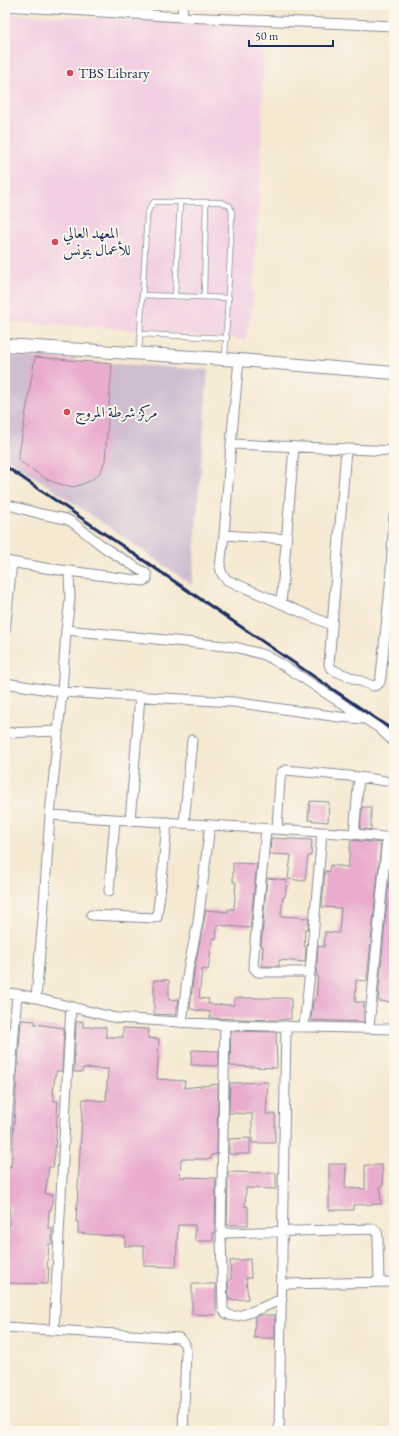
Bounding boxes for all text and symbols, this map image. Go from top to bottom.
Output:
scale bar [249,22,333,48]
text: 50 m [255,28,279,44]
place label: TBS Library [78,63,150,82]
marker: TBS Library [65,68,75,78]
place label: المعهد العالي للأعمال بتونس [63,223,131,260]
marker: المعهد العالي للأعمال بتونس [50,237,60,247]
place label: مركز شرطة المروج [75,402,157,425]
marker: مركز شرطة المروج [62,407,72,417]

